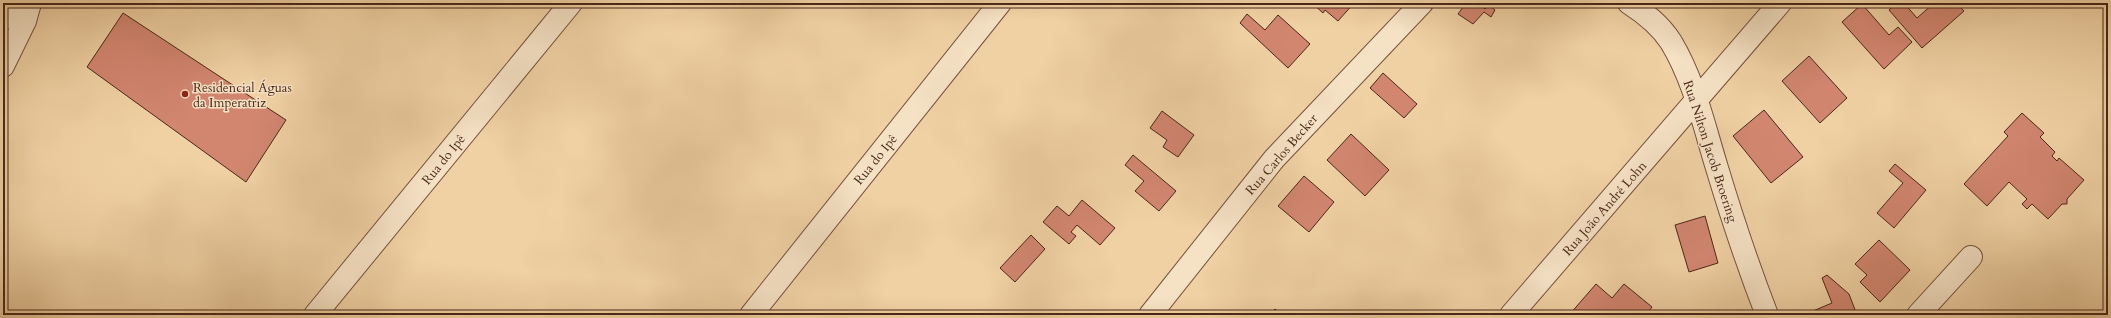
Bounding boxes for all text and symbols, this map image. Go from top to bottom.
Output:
street label: Rua Nilton Jacob Broering [1679,78,1742,225]
place label: Residencial Águas da Imperatriz [193,79,292,112]
marker: Residencial Águas da Imperatriz [180,89,190,99]
street label: Rua Carlos Becker [1242,110,1322,199]
street label: Rua do Ipê [418,131,470,189]
street label: Rua do Ipê [850,131,902,189]
street label: Rua João André Lohn [1559,157,1651,260]

